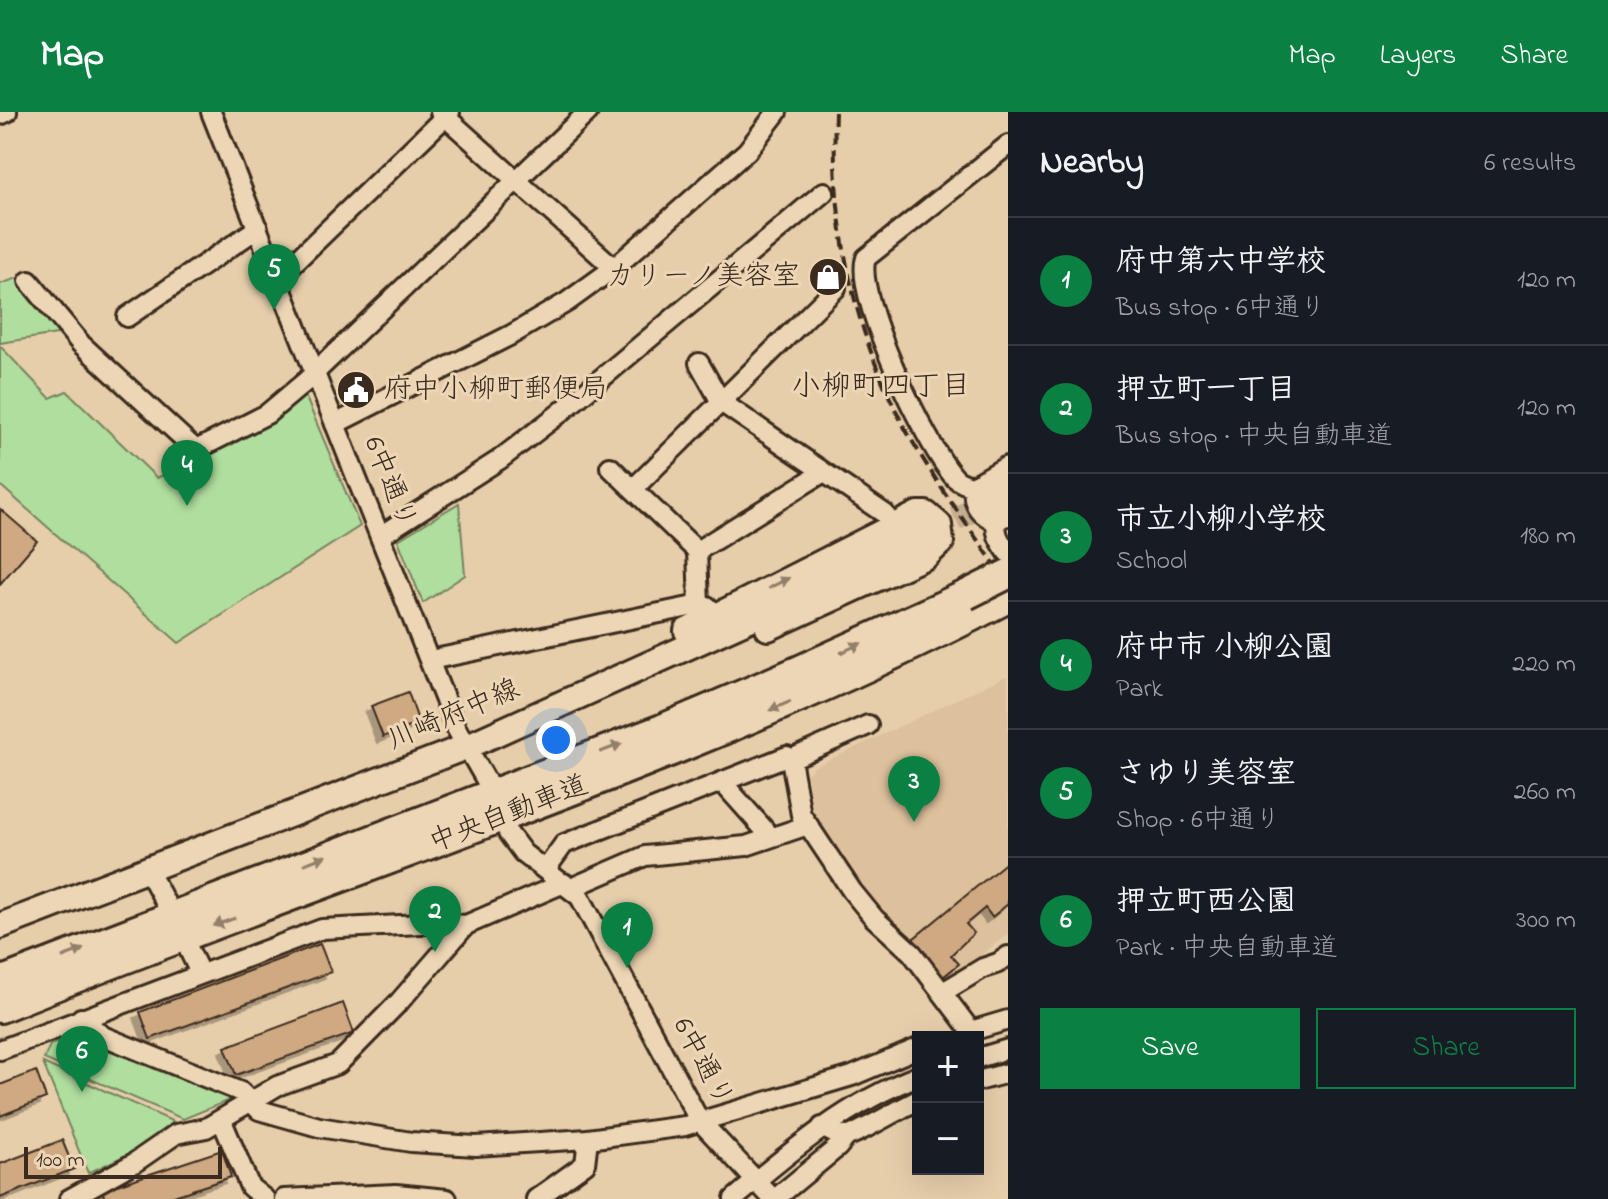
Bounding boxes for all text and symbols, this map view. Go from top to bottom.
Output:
text: Map [40,28,104,84]
text: Map [1288,36,1336,77]
text: Layers [1380,36,1456,77]
text: Share [1500,36,1568,77]
text: Nearby [1040,139,1144,189]
text: 6 results [1484,145,1576,183]
text: 府中第六中学校 [1116,241,1326,285]
pin: 5 [248,244,300,310]
shop icon: カリーノ美容室 [807,256,849,298]
place label: カリーノ美容室 [606,257,800,298]
text: 1 [1062,262,1070,300]
text: 120 m [1517,262,1576,300]
text: Bus stop · 6中通り [1116,290,1326,328]
district label: 小柳町四丁目 [791,366,971,410]
public building icon: 府中小柳町郵便局 [335,369,377,411]
text: 押立町一丁目 [1116,369,1296,413]
place label: 府中小柳町郵便局 [384,370,608,411]
text: 2 [1060,390,1072,428]
text: 120 m [1517,390,1576,428]
text: Bus stop · 中央自動車道 [1116,418,1392,456]
street label: 6中通り [352,431,426,535]
pin: 4 [161,440,213,506]
text: 市立小柳小学校 [1116,499,1326,543]
text: 3 [1061,518,1071,556]
text: 180 m [1520,518,1576,556]
text: School [1116,543,1187,581]
one-way arrow [768,577,791,590]
text: 府中市 小柳公園 [1116,627,1334,671]
one-way arrow [839,641,862,654]
text: 4 [1061,646,1071,684]
text: 220 m [1512,646,1576,684]
street label: 川崎府中線 [382,670,526,762]
text: Park [1116,671,1163,709]
one-way arrow [768,699,792,713]
your location [536,720,576,760]
one-way arrow [599,741,623,754]
text: さゆり美容室 [1116,753,1296,797]
pin: 3 [888,756,940,822]
street label: 中央自動車道 [423,766,595,864]
text: 5 [1059,774,1073,812]
text: 260 m [1514,774,1576,812]
text: Shop · 6中通り [1116,802,1281,840]
one-way arrow [304,854,328,866]
text: 押立町西公園 [1116,881,1296,925]
pin: 2 [409,886,461,952]
pin: 1 [601,902,653,968]
text: 6 [1060,902,1072,940]
text: 300 m [1516,902,1576,940]
one-way arrow [212,916,236,929]
text: Park · 中央自動車道 [1116,930,1338,968]
one-way arrow [61,947,85,960]
button: Save [1040,1008,1300,1089]
button: Share [1316,1008,1576,1089]
street label: 6中通り [661,1011,743,1115]
pin: 6 [56,1026,108,1092]
map controls [912,1031,984,1175]
button: + [912,1031,984,1103]
button: − [912,1103,984,1175]
scale bar [24,1143,222,1179]
text: 100 m [36,1145,85,1177]

